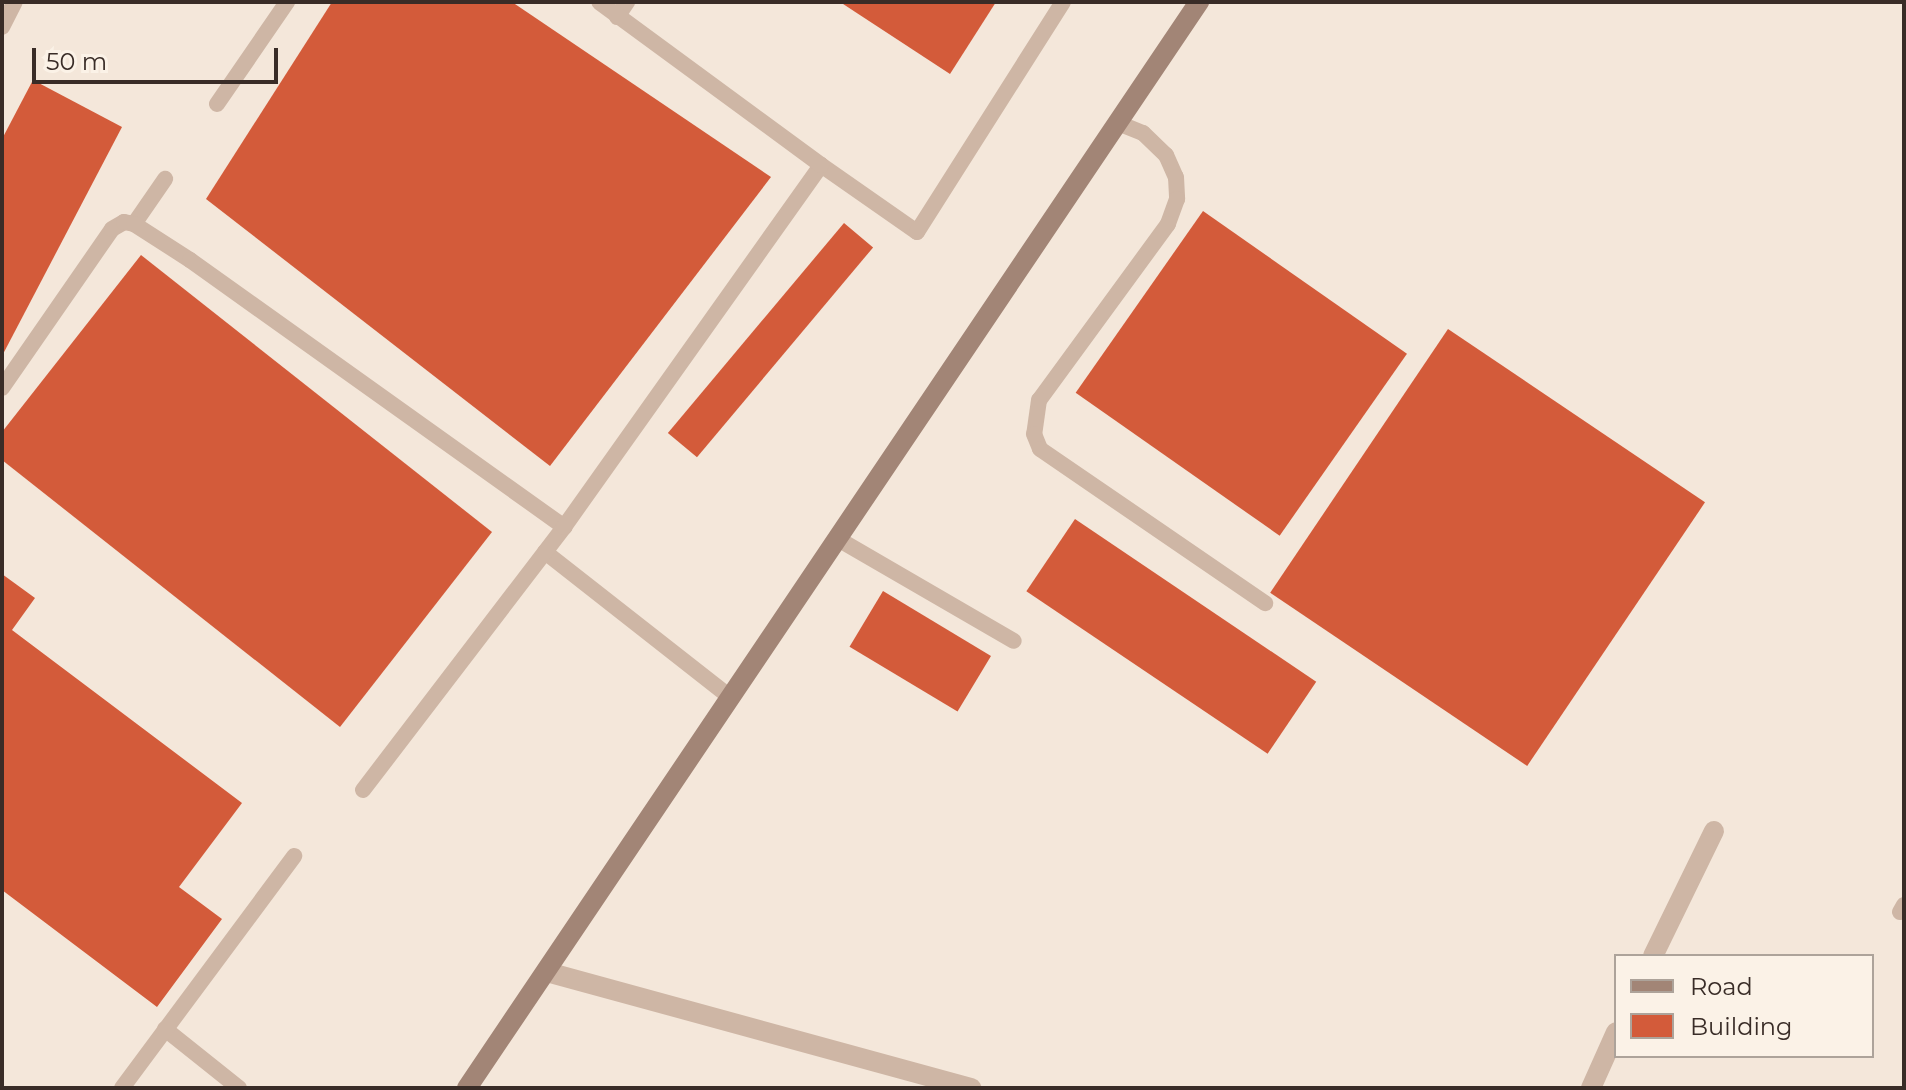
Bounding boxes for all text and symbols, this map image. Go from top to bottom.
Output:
scale bar [36,32,282,82]
text: 50 m [46,47,107,76]
legend [1614,954,1874,1058]
text: Road [1690,972,1753,1001]
text: Building [1690,1012,1793,1041]

